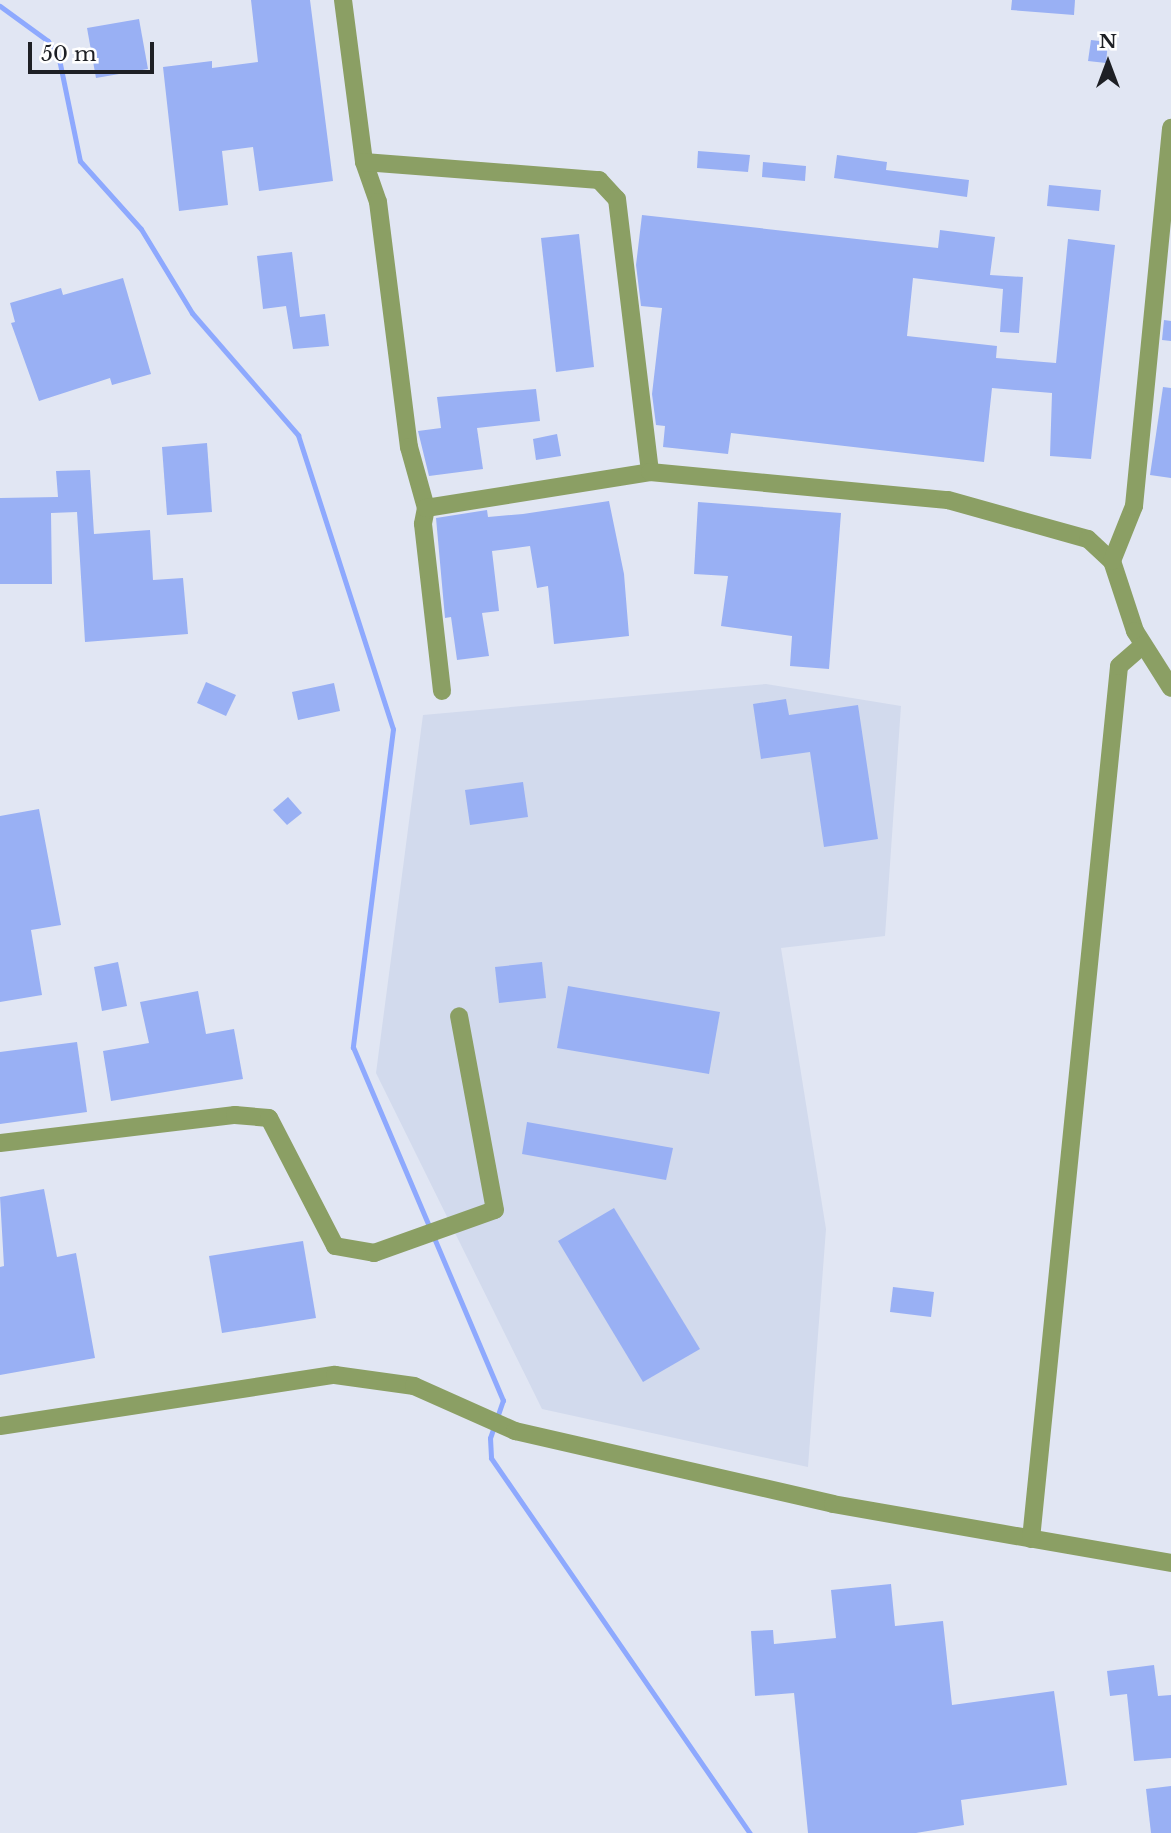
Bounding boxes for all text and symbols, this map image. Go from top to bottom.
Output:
scale bar [32,28,158,72]
north arrow [1073,28,1143,98]
text: N [1099,30,1117,53]
text: 50 m [41,41,96,67]

